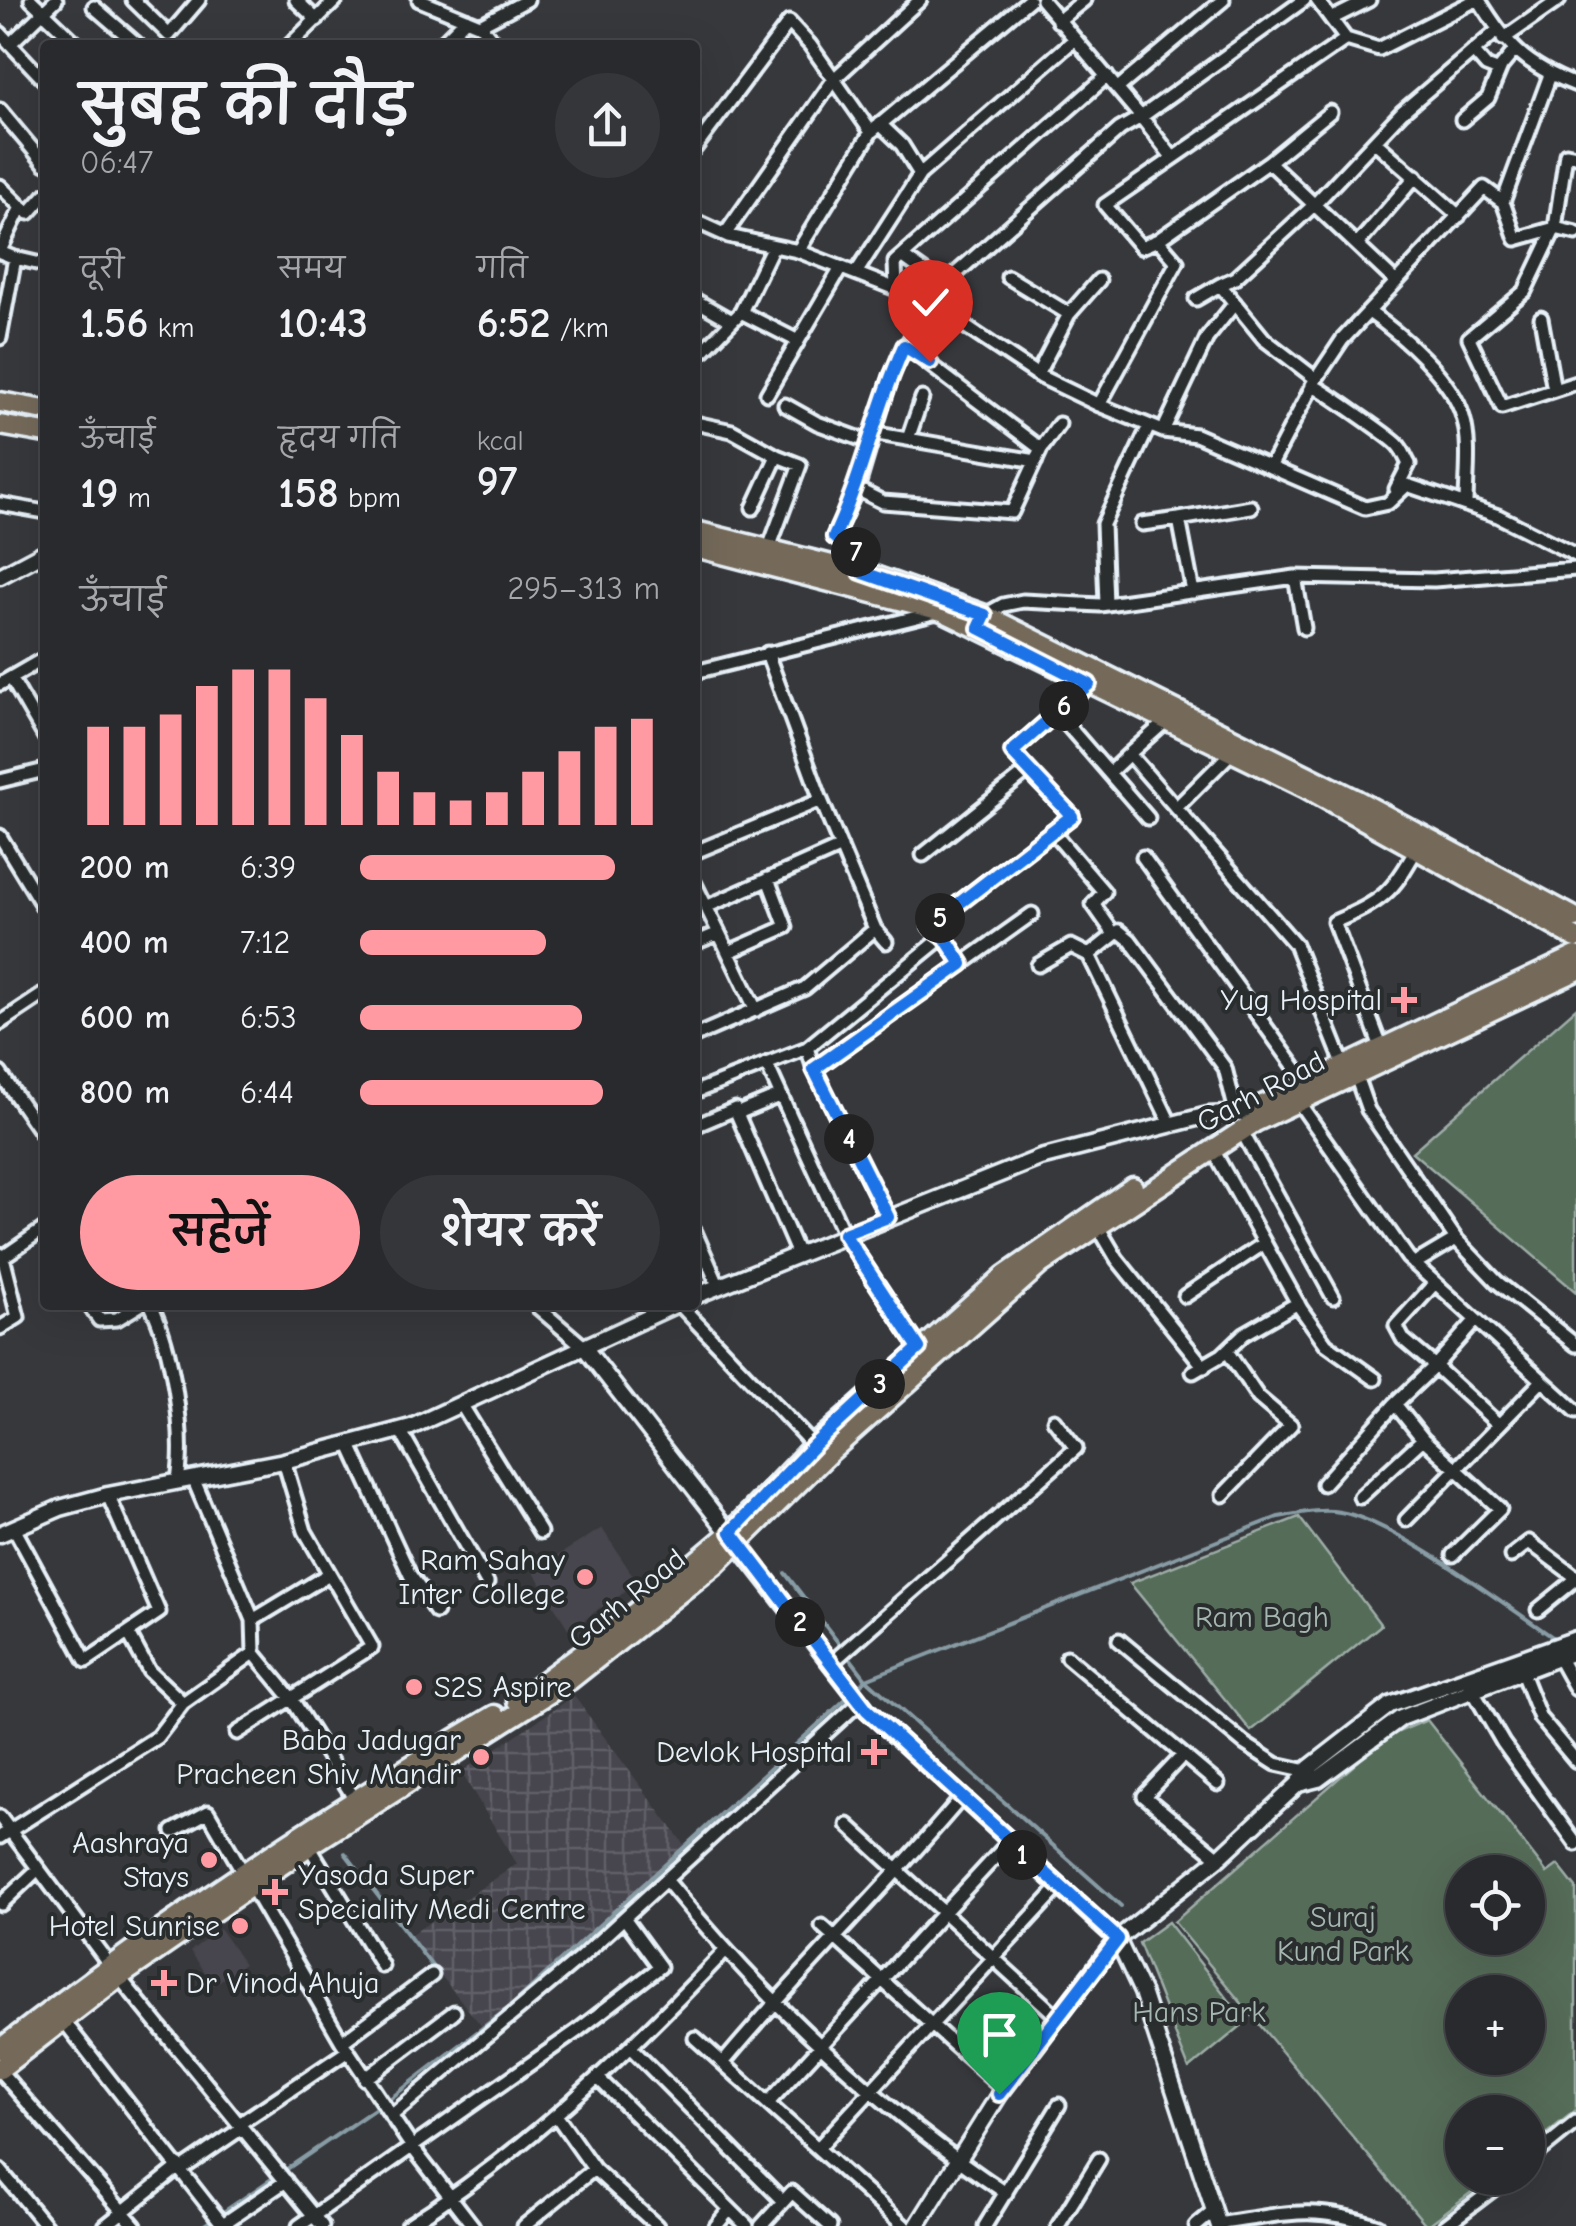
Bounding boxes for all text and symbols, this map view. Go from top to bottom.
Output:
button: share [555,73,660,178]
text: सुबह की दौड़ [80,74,411,138]
text: 06:47 [80,144,153,181]
text: दूरी [80,253,124,285]
text: समय [278,253,345,285]
text: गति [477,253,528,285]
pin [888,260,973,363]
icon: check [903,275,958,330]
text: 1.56 [80,299,148,348]
text: 10:43 [278,299,368,348]
text: 6:52 [477,299,551,348]
text: km [148,312,194,344]
text: /km [551,312,609,344]
text: ऊँचाई [80,423,155,455]
text: हृदय गति [278,423,399,455]
text: kcal [477,425,524,457]
text: 97 [477,457,518,506]
text: 19 [80,469,118,518]
text: 158 [278,469,339,518]
text: m [118,482,151,514]
text: bpm [339,482,401,514]
pin: 7 [831,527,881,577]
text: 7 [850,536,862,568]
text: 295–313 m [508,570,660,607]
text: ऊँचाई [80,582,166,619]
pin: 6 [1039,681,1089,731]
text: 6 [1057,690,1071,722]
text: 200 m [80,849,169,886]
text: 6:39 [240,849,296,886]
pin: 5 [915,893,965,943]
text: 5 [933,902,947,934]
text: 400 m [80,924,168,961]
text: 7:12 [240,924,290,961]
place label: Yug Hospital [1221,983,1382,1018]
marker: Yug Hospital [1391,987,1417,1013]
text: 600 m [80,999,170,1036]
text: 6:53 [240,999,297,1036]
street label: Garh Road [1191,1044,1331,1140]
text: 800 m [80,1074,170,1111]
text: 6:44 [240,1074,294,1111]
pin: 4 [824,1114,874,1164]
text: 4 [842,1123,856,1155]
button: सहेजें [80,1175,360,1290]
button: शेयर करें [380,1175,660,1290]
pin: 3 [855,1359,905,1409]
text: 3 [873,1368,887,1400]
street label: Garh Road [562,1541,692,1657]
place label: Ram Sahay Inter College [399,1543,566,1612]
marker: Ram Sahay Inter College [574,1566,596,1588]
pin: 2 [775,1597,825,1647]
park label: Ram Bagh [1195,1600,1329,1635]
text: 2 [793,1606,807,1638]
place label: S2S Aspire [434,1670,572,1705]
marker: S2S Aspire [403,1676,425,1698]
place label: Baba Jadugar Pracheen Shiv Mandir [176,1723,461,1792]
place label: Devlok Hospital [656,1735,852,1770]
marker: Devlok Hospital [861,1739,887,1765]
marker: Baba Jadugar Pracheen Shiv Mandir [470,1746,492,1768]
place label: Aashraya Stays [72,1826,189,1895]
pin: 1 [997,1830,1047,1880]
text: 1 [1016,1839,1028,1871]
marker: Aashraya Stays [198,1849,220,1871]
map controls [1445,1855,1545,2195]
button: locate [1445,1855,1545,1955]
place label: Yasoda Super Speciality Medi Centre [298,1858,586,1927]
marker: Yasoda Super Speciality Medi Centre [262,1879,288,1905]
park label: Suraj Kund Park [1277,1900,1410,1969]
place label: Hotel Sunrise [49,1909,220,1944]
marker: Hotel Sunrise [229,1915,251,1937]
place label: Dr Vinod Ahuja [186,1966,379,2001]
marker: Dr Vinod Ahuja [151,1970,177,1996]
button: + [1445,1975,1545,2075]
pin [957,1992,1042,2095]
park label: Hans Park [1132,1995,1266,2030]
icon: arrive [972,2007,1027,2062]
button: − [1445,2095,1545,2195]

